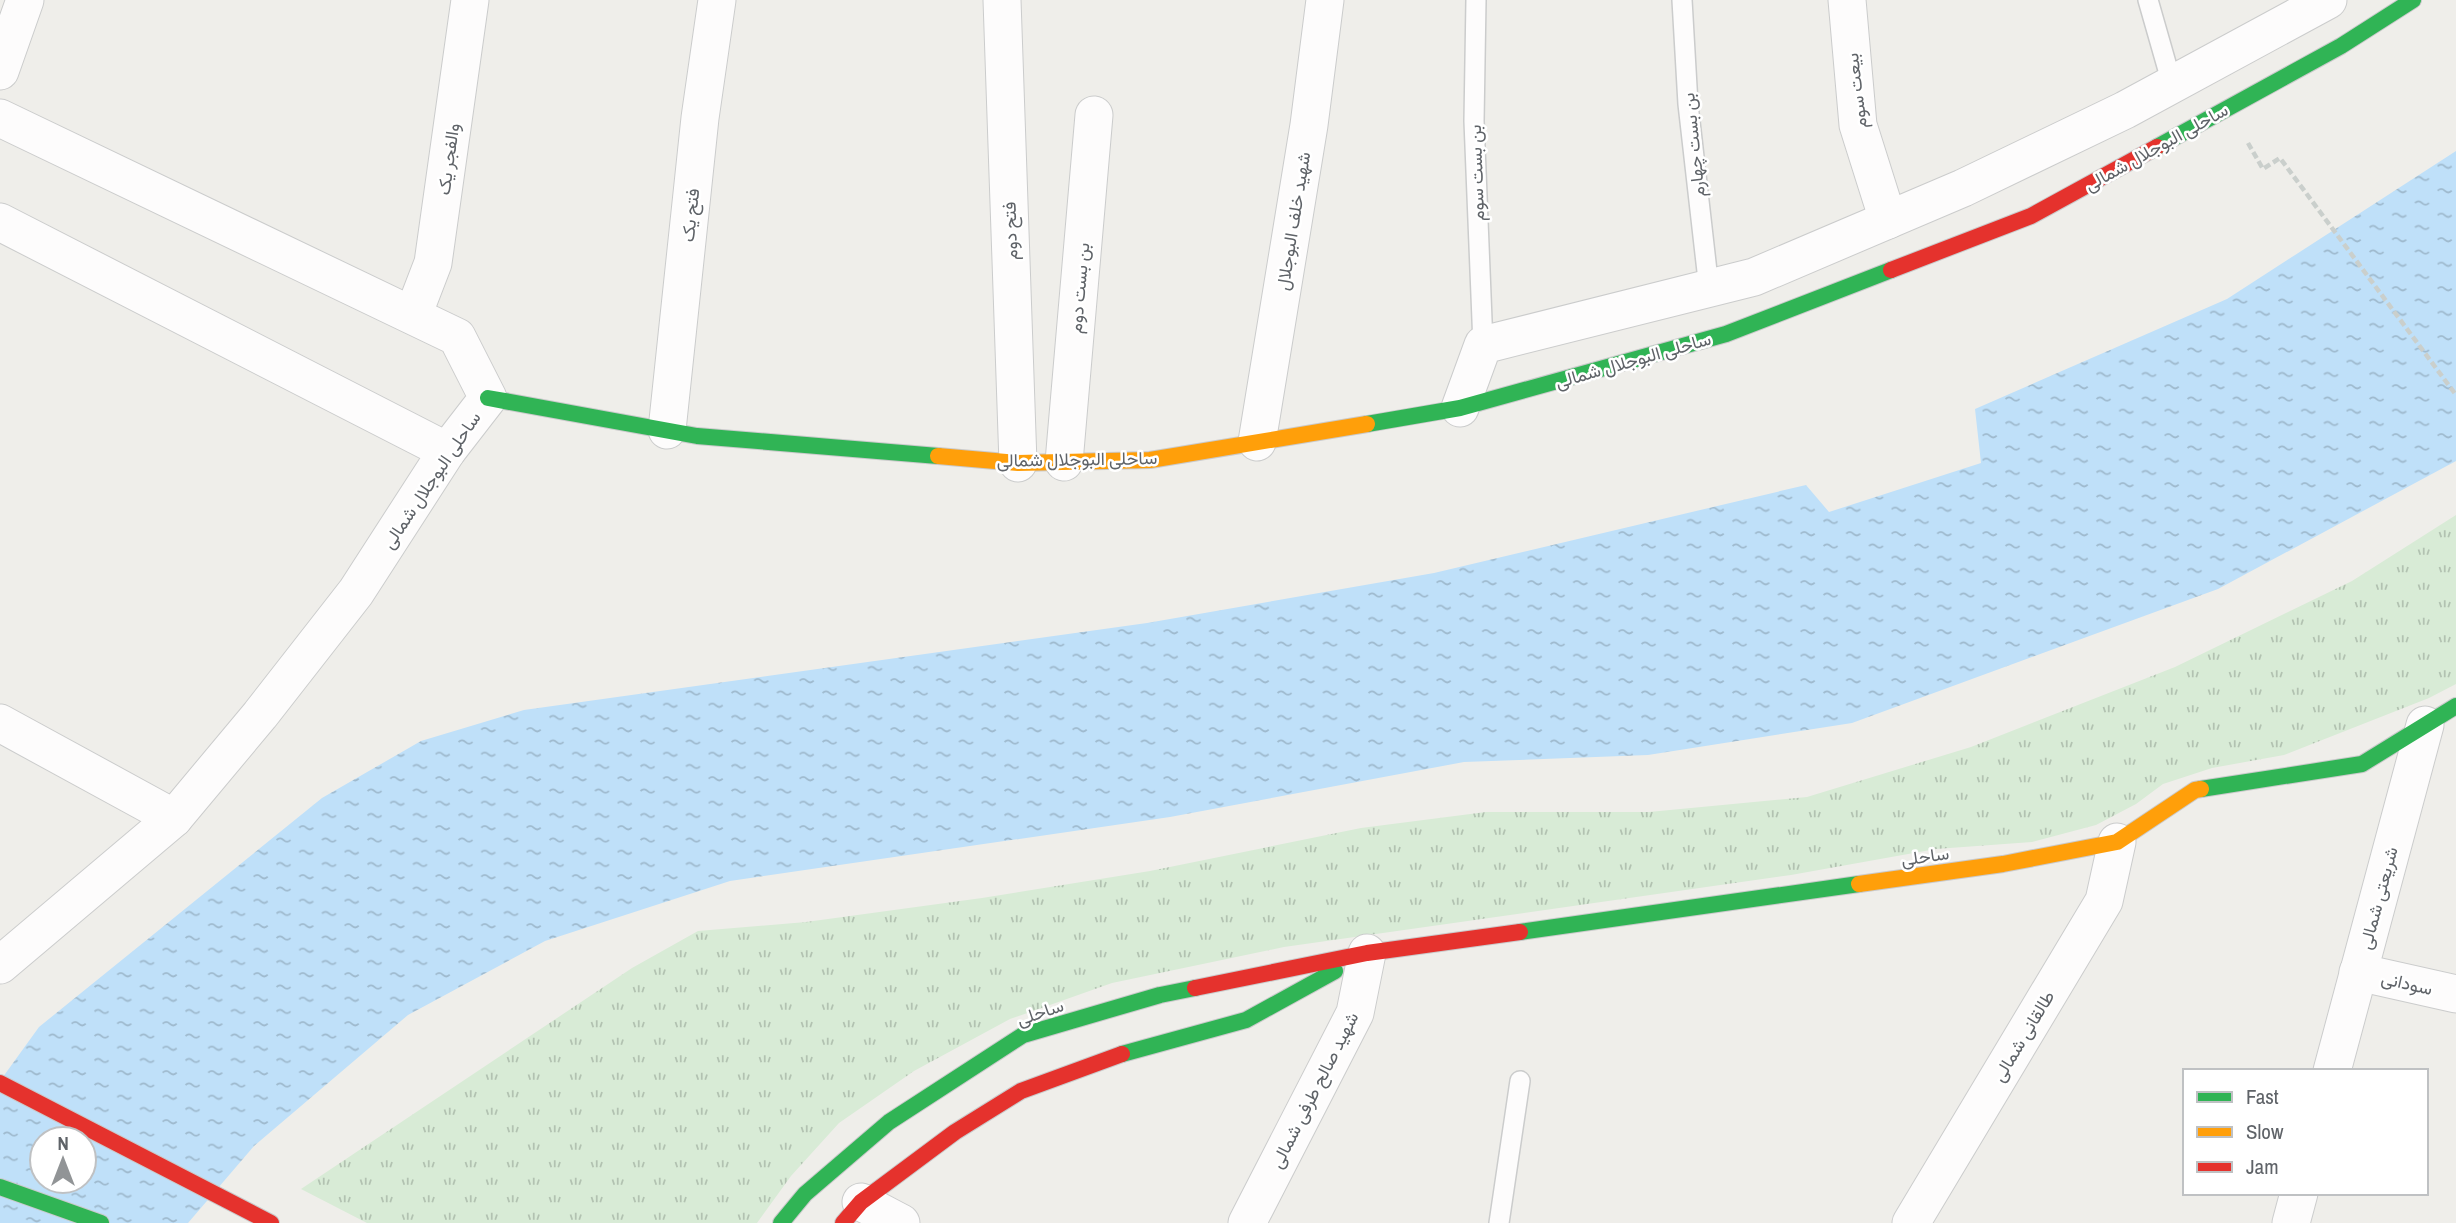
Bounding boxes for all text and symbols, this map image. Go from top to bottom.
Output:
street label: بیعت سوم [1839,52,1873,130]
street label: بن بست چهارم [1675,92,1711,198]
street label: ساحلی البوجلال شمالی [2080,97,2232,197]
street label: والفجر یک [431,122,465,196]
street label: بن بست سوم [1462,124,1490,222]
street label: شهید خلف البوجلال [1270,150,1316,292]
street label: فتح یک [675,187,705,243]
street label: فتح دوم [996,201,1024,261]
street label: بن بست دوم [1063,242,1095,334]
street label: ساحلی البوجلال شمالی [1552,326,1714,394]
street label: ساحلی البوجلال شمالی [376,406,486,554]
street label: ساحلی البوجلال شمالی [996,445,1158,473]
street label: ساحلی [1899,840,1951,872]
street label: شریعتی شمالی [2352,844,2404,952]
street label: سودانی [2379,965,2435,1001]
street label: طالقانی شمالی [1986,986,2060,1086]
street label: ساحلی [1013,992,1067,1032]
street label: شهید صالح طرفی شمالی [1264,1008,1364,1172]
legend [2183,1069,2428,1195]
text: Fast [2246,1082,2279,1111]
text: Slow [2246,1117,2284,1146]
north arrow [28,1125,98,1195]
text: N [57,1130,69,1156]
text: Jam [2246,1152,2279,1181]

